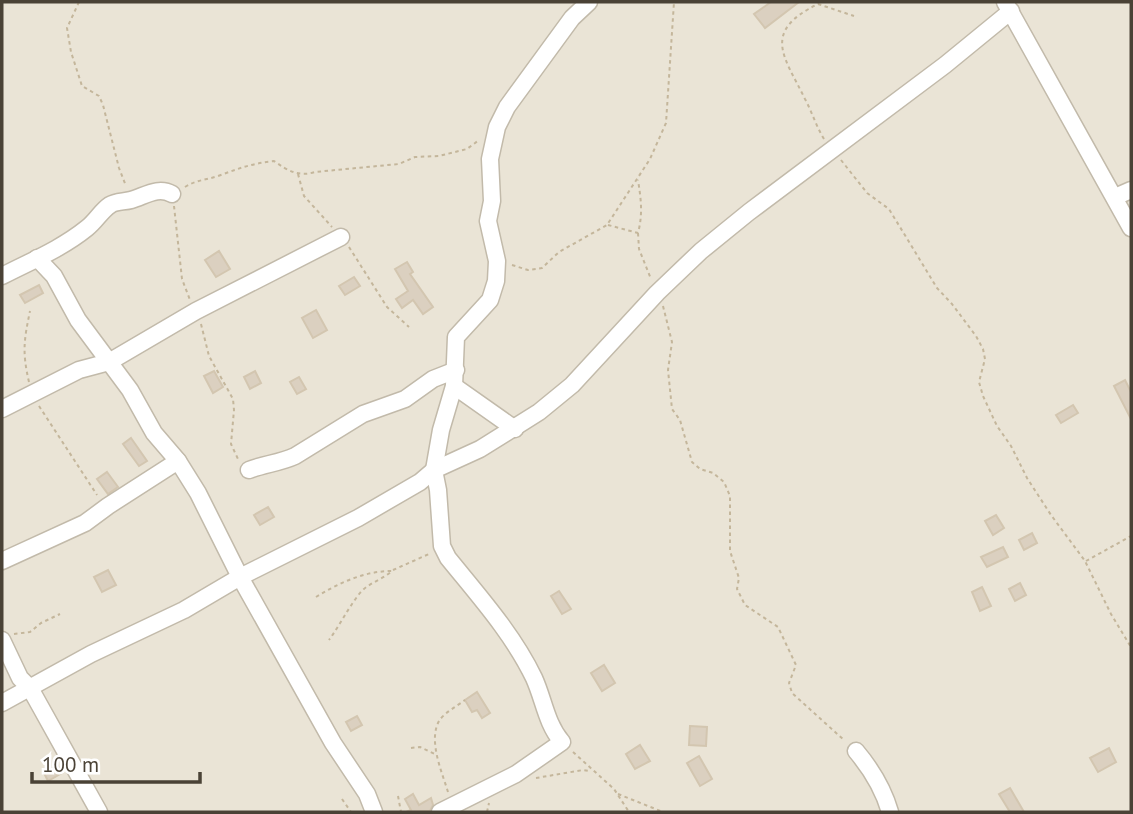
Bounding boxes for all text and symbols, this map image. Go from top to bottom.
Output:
scale bar [32,740,200,784]
text: 100 m [42,751,99,778]

